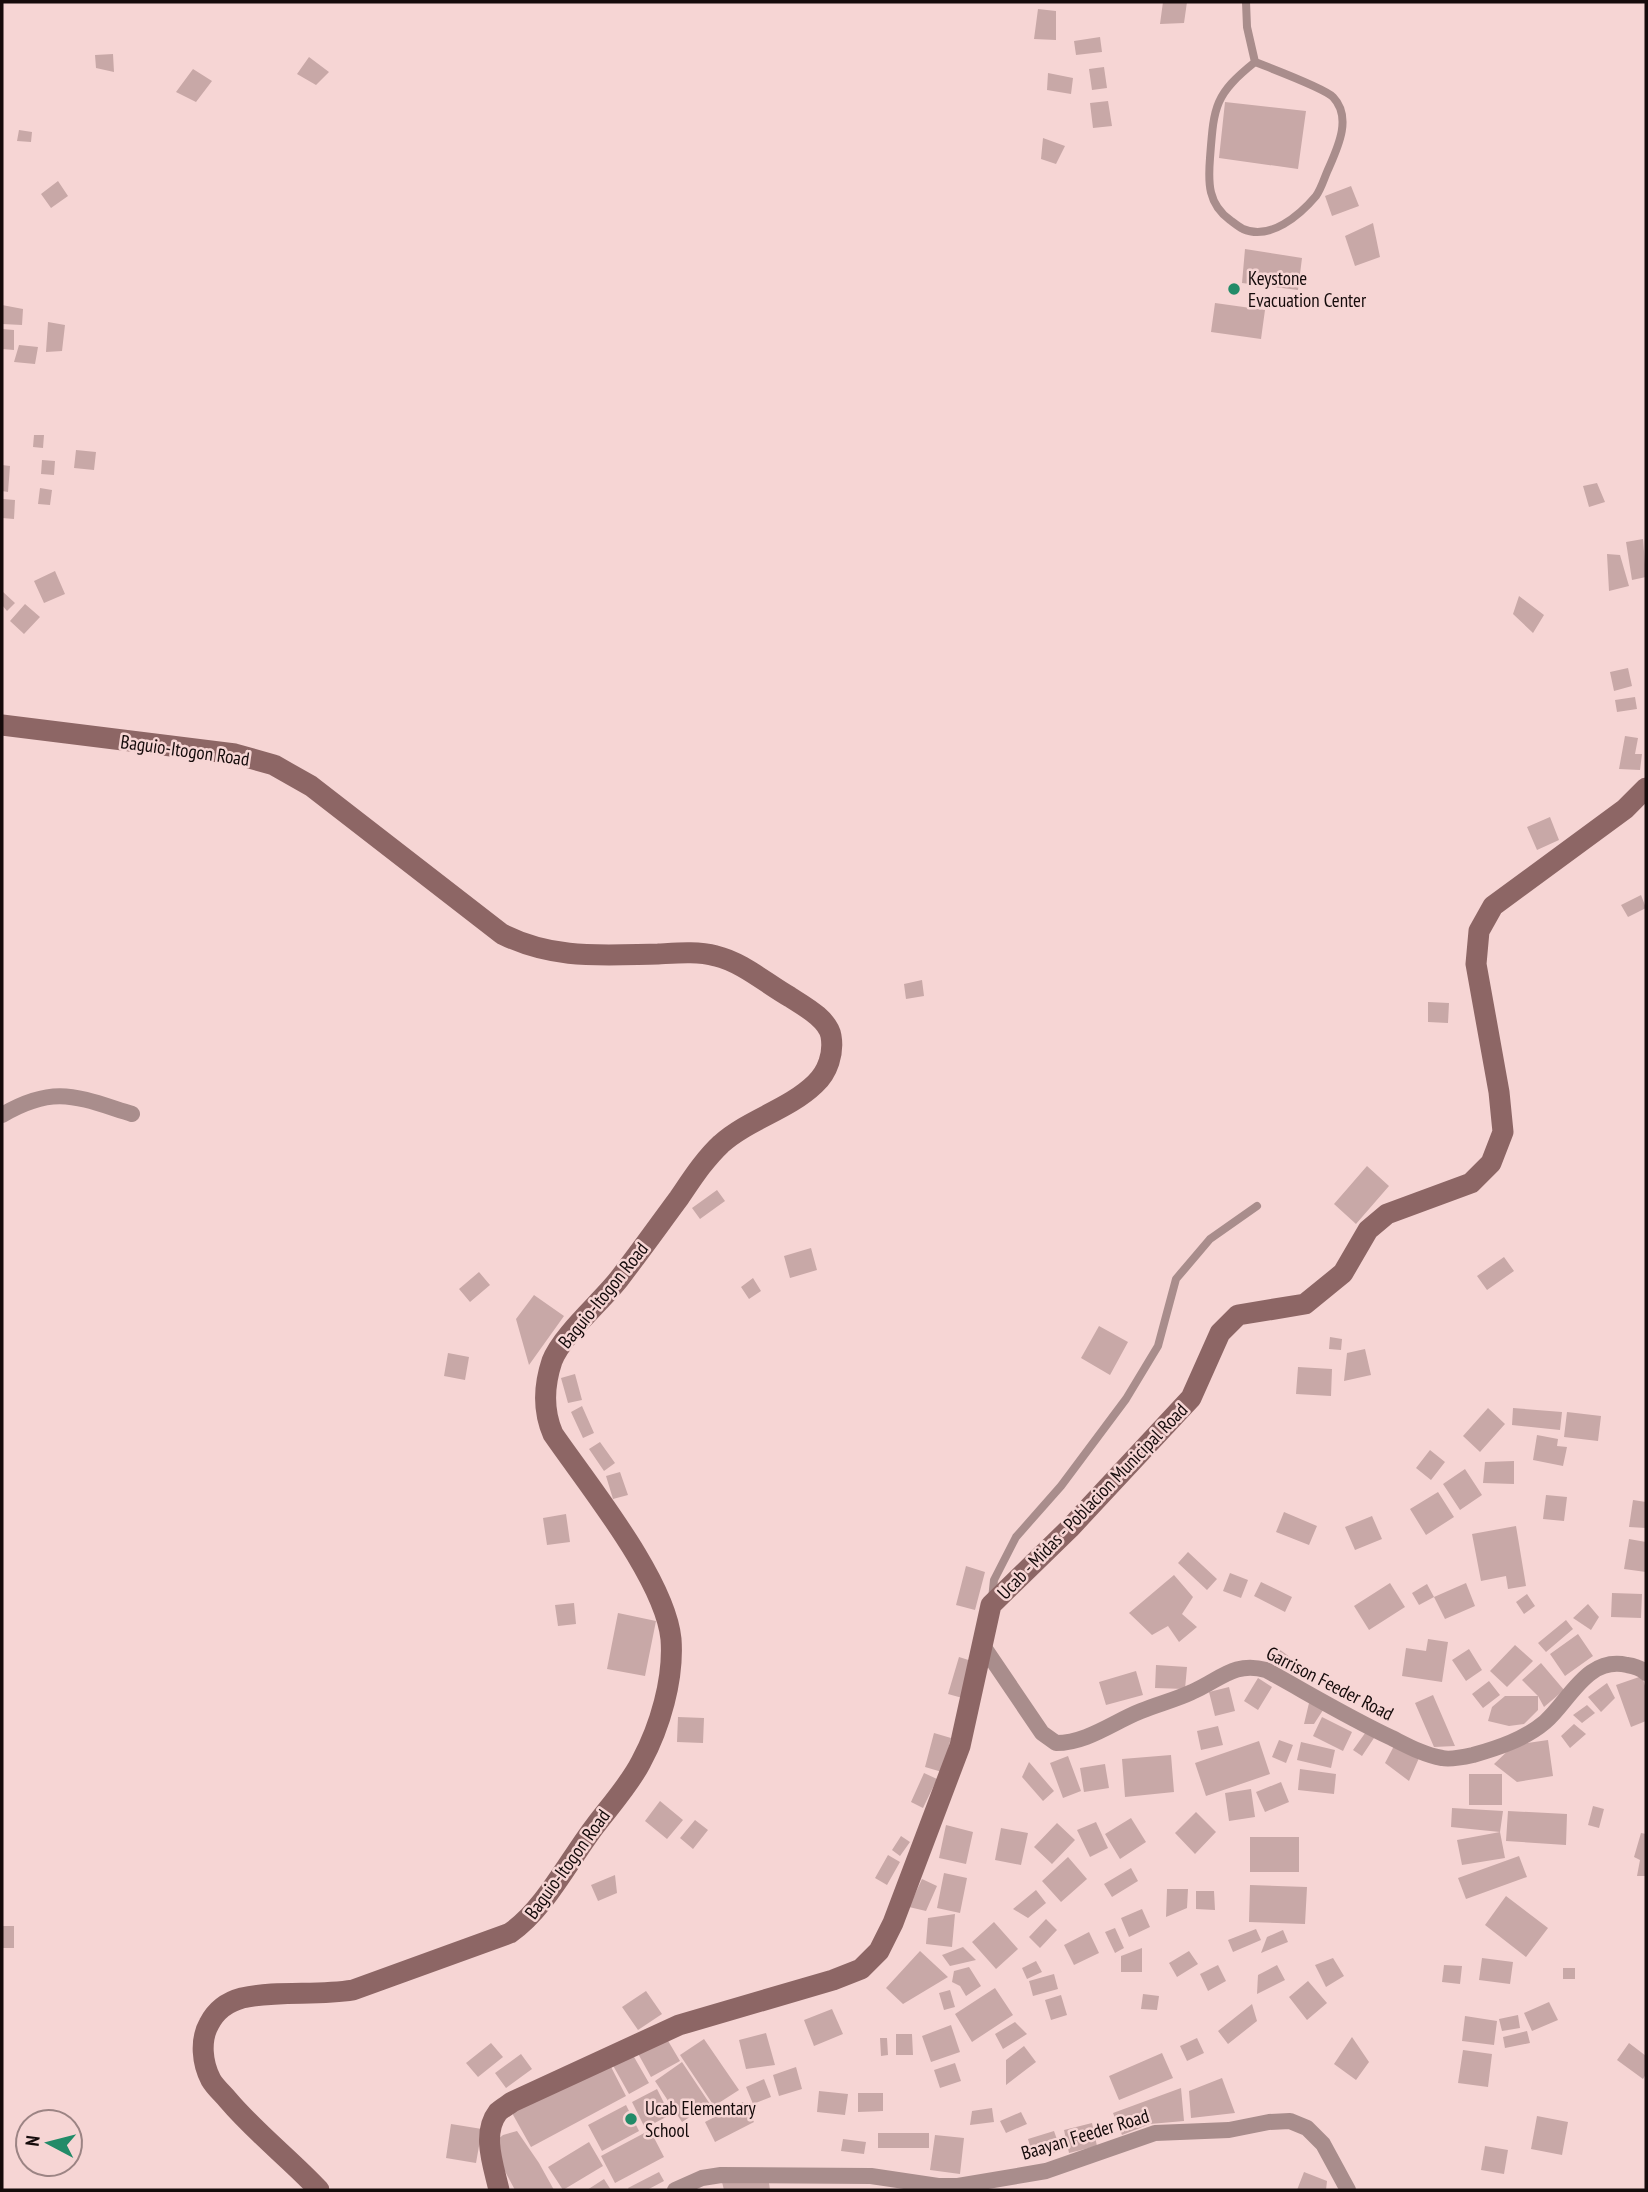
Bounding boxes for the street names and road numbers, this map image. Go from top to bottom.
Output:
street label: Baguio-Itogon Road [119,729,251,771]
street label: Baguio-Itogon Road [553,1237,653,1353]
street label: Ucab - Midas - Poblacion Municipal Road [992,1398,1192,1604]
street label: Garrison Feeder Road [1262,1641,1398,1725]
street label: Baguio-Itogon Road [519,1804,615,1924]
street label: Baayan Feeder Road [1018,2103,1152,2165]

